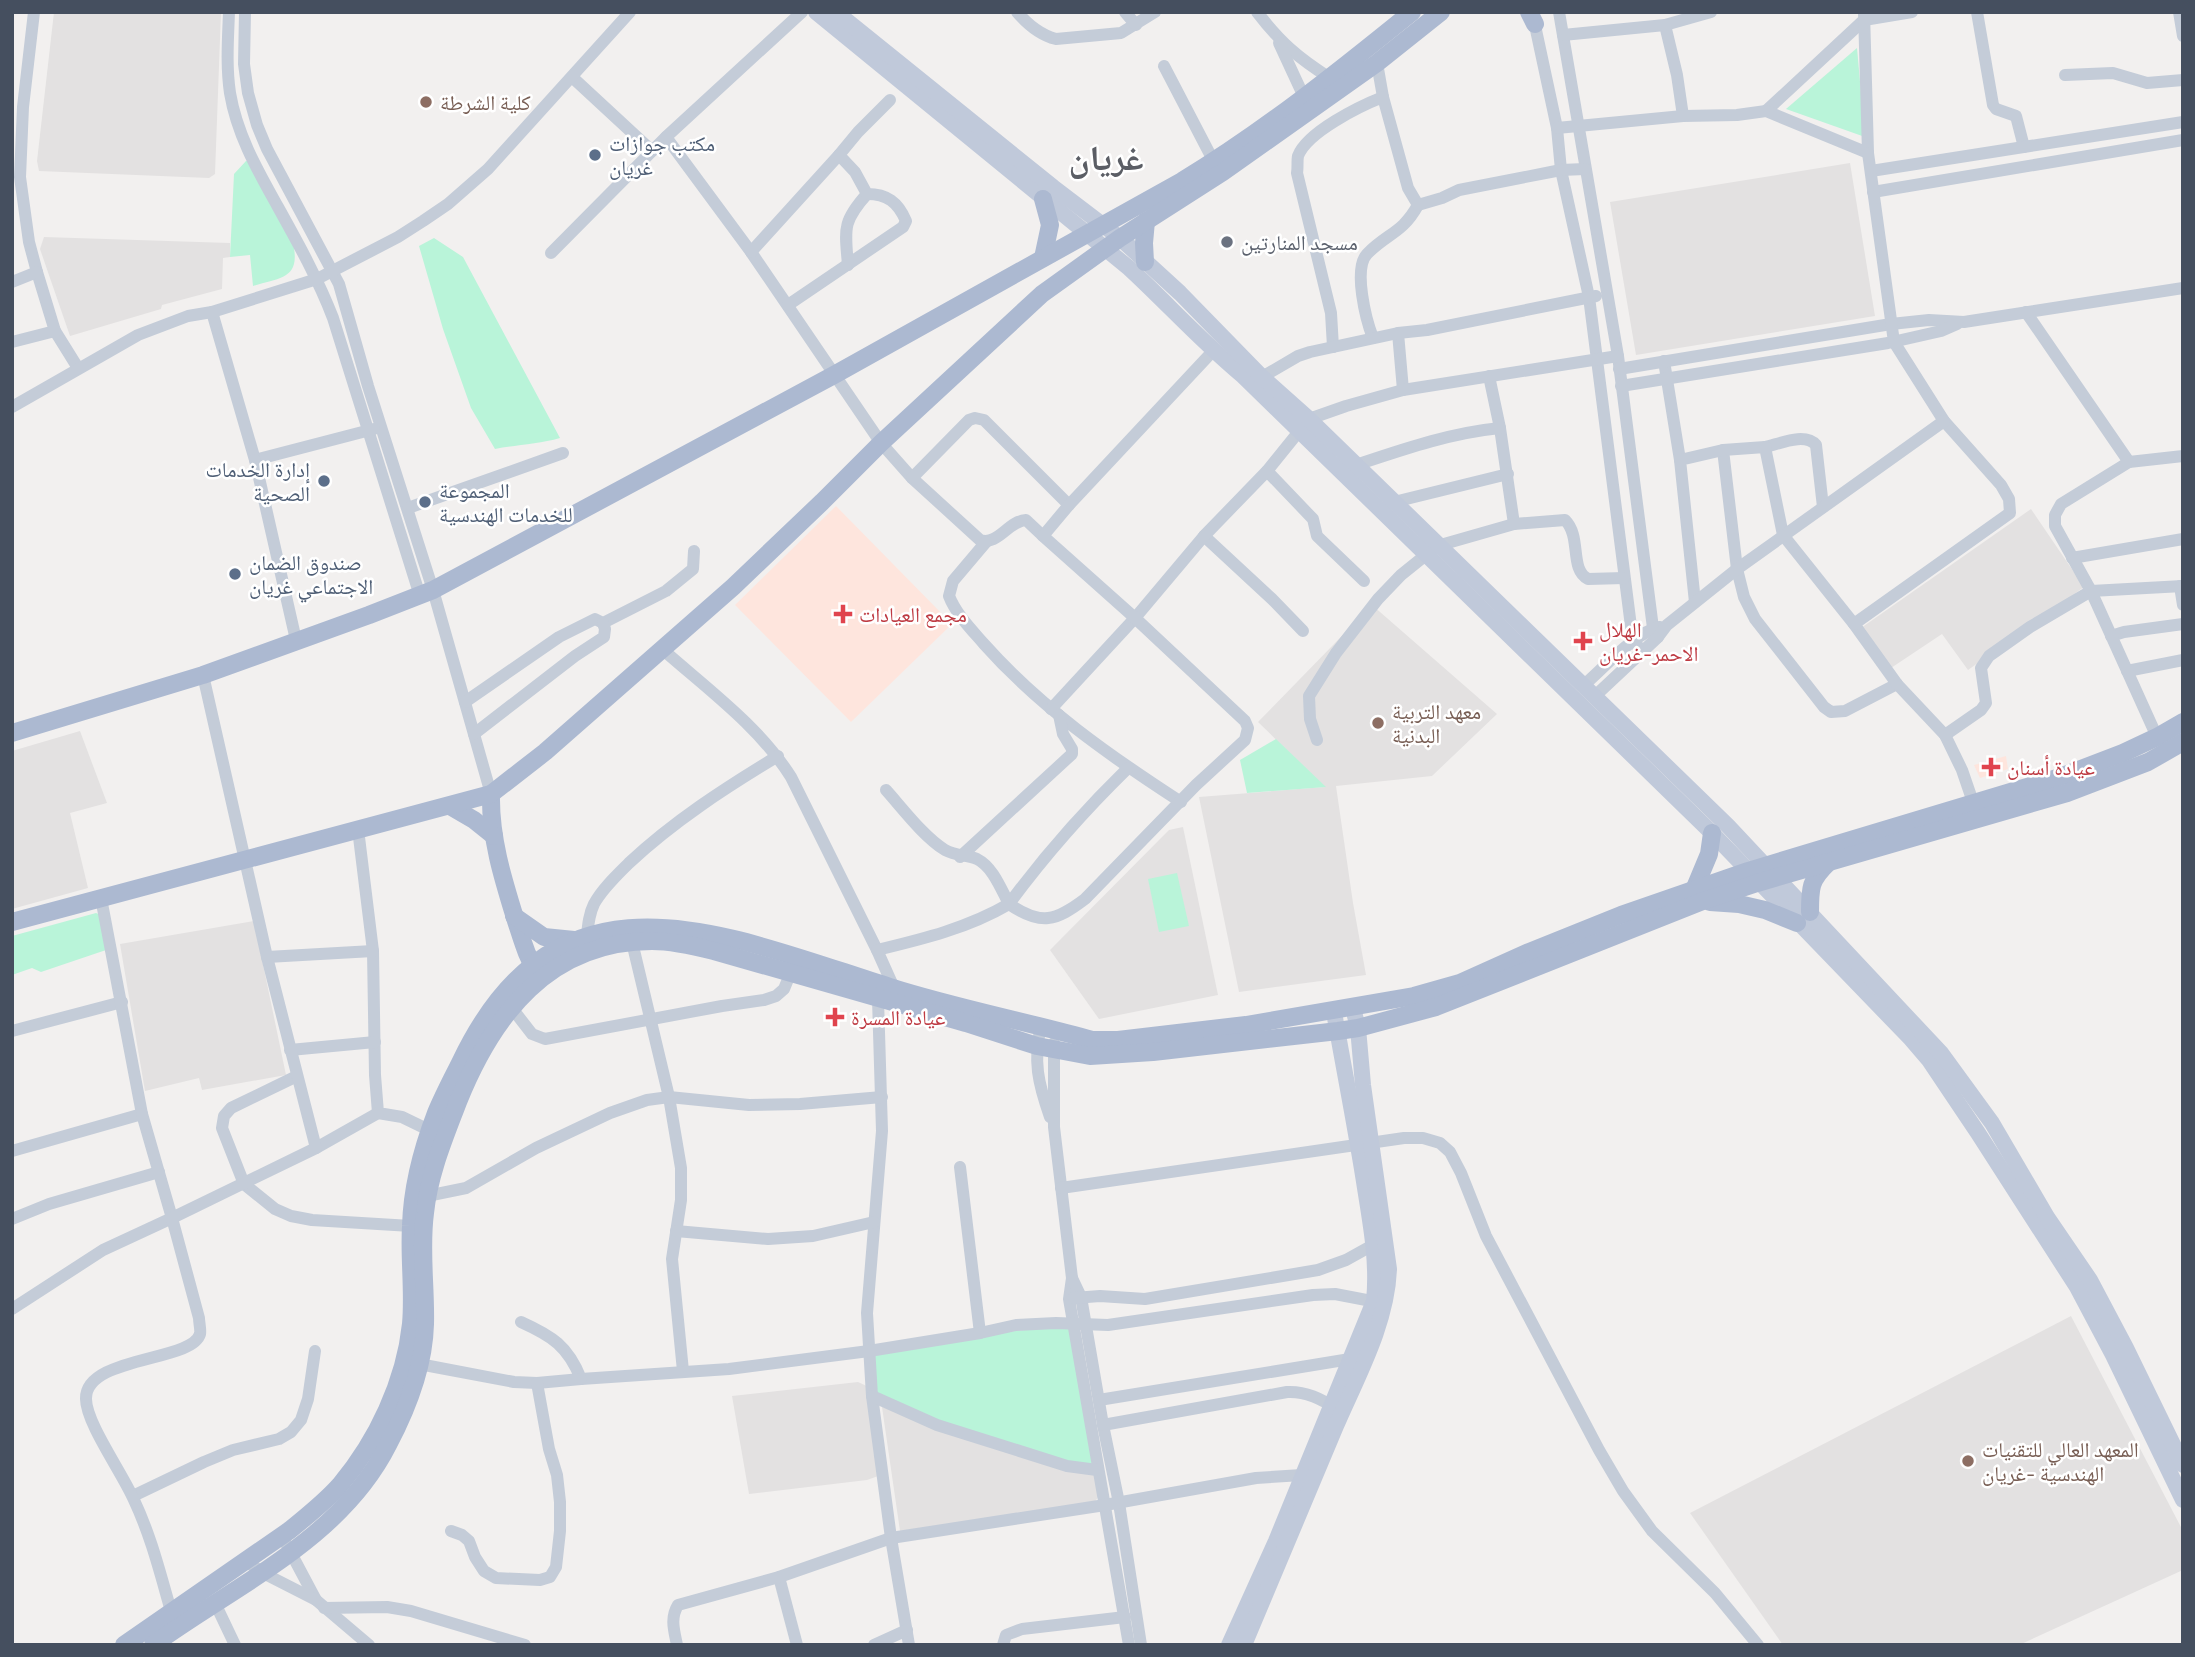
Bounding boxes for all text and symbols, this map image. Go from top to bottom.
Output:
place label: كلية الشرطة [440,86,531,118]
marker: كلية الشرطة [418,94,434,110]
place label: مكتب جوازات غريان [609,127,715,183]
district label: غريان [1068,130,1144,184]
marker: مكتب جوازات غريان [587,147,603,163]
place label: مسجد المنارتين [1241,226,1358,258]
marker: مسجد المنارتين [1219,234,1235,250]
place label: إدارة الخدمات الصحية [206,453,310,509]
marker: إدارة الخدمات الصحية [316,473,332,489]
place label: المجموعة للخدمات الهندسية [439,474,573,530]
marker: المجموعة للخدمات الهندسية [417,494,433,510]
place label: صندوق الضمان الاجتماعي غريان [249,546,373,603]
marker: صندوق الضمان الاجتماعي غريان [227,566,243,582]
place label: مجمع العيادات [859,598,967,630]
marker: مجمع العيادات [833,604,853,624]
place label: الهلال الاحمر-غريان [1599,613,1699,669]
marker: الهلال الاحمر-غريان [1573,631,1593,651]
place label: معهد التربية البدنية [1392,695,1481,751]
marker: معهد التربية البدنية [1370,715,1386,731]
place label: عيادة أسنان [2007,751,2095,783]
marker: عيادة أسنان [1981,757,2001,777]
place label: عيادة المسرة [851,1001,946,1033]
marker: عيادة المسرة [825,1007,845,1027]
place label: المعهد العالي للتقنيات الهندسية -غريان [1982,1433,2139,1489]
marker: المعهد العالي للتقنيات الهندسية -غريان [1960,1453,1976,1469]

